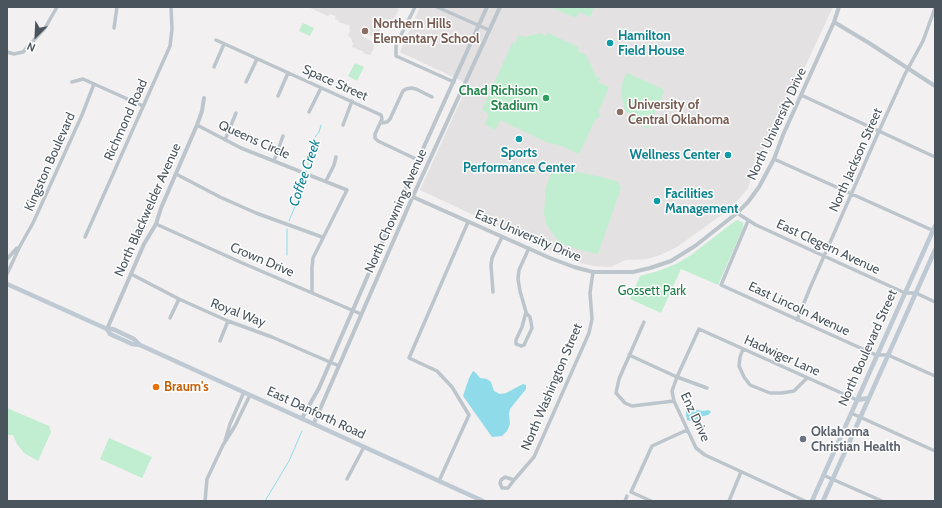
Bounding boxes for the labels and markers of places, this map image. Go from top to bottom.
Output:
place label: Northern Hills Elementary School [373,16,480,47]
marker: Northern Hills Elementary School [360,26,370,36]
place label: Hamilton Field House [618,28,684,59]
marker: Hamilton Field House [605,38,615,48]
place label: Chad Richison Stadium [459,83,538,114]
marker: Chad Richison Stadium [541,93,551,103]
place label: University of Central Oklahoma [628,97,729,128]
marker: University of Central Oklahoma [615,107,625,117]
marker: Sports Performance Center [514,134,524,144]
place label: Sports Performance Center [463,145,575,176]
place label: Wellness Center [630,147,720,163]
marker: Wellness Center [723,150,733,160]
place label: Facilities Management [665,186,739,217]
marker: Facilities Management [652,196,662,206]
place label: Braum's [164,379,209,395]
marker: Braum's [151,382,161,392]
place label: Oklahoma Christian Health [811,424,901,455]
marker: Oklahoma Christian Health [798,434,808,444]

